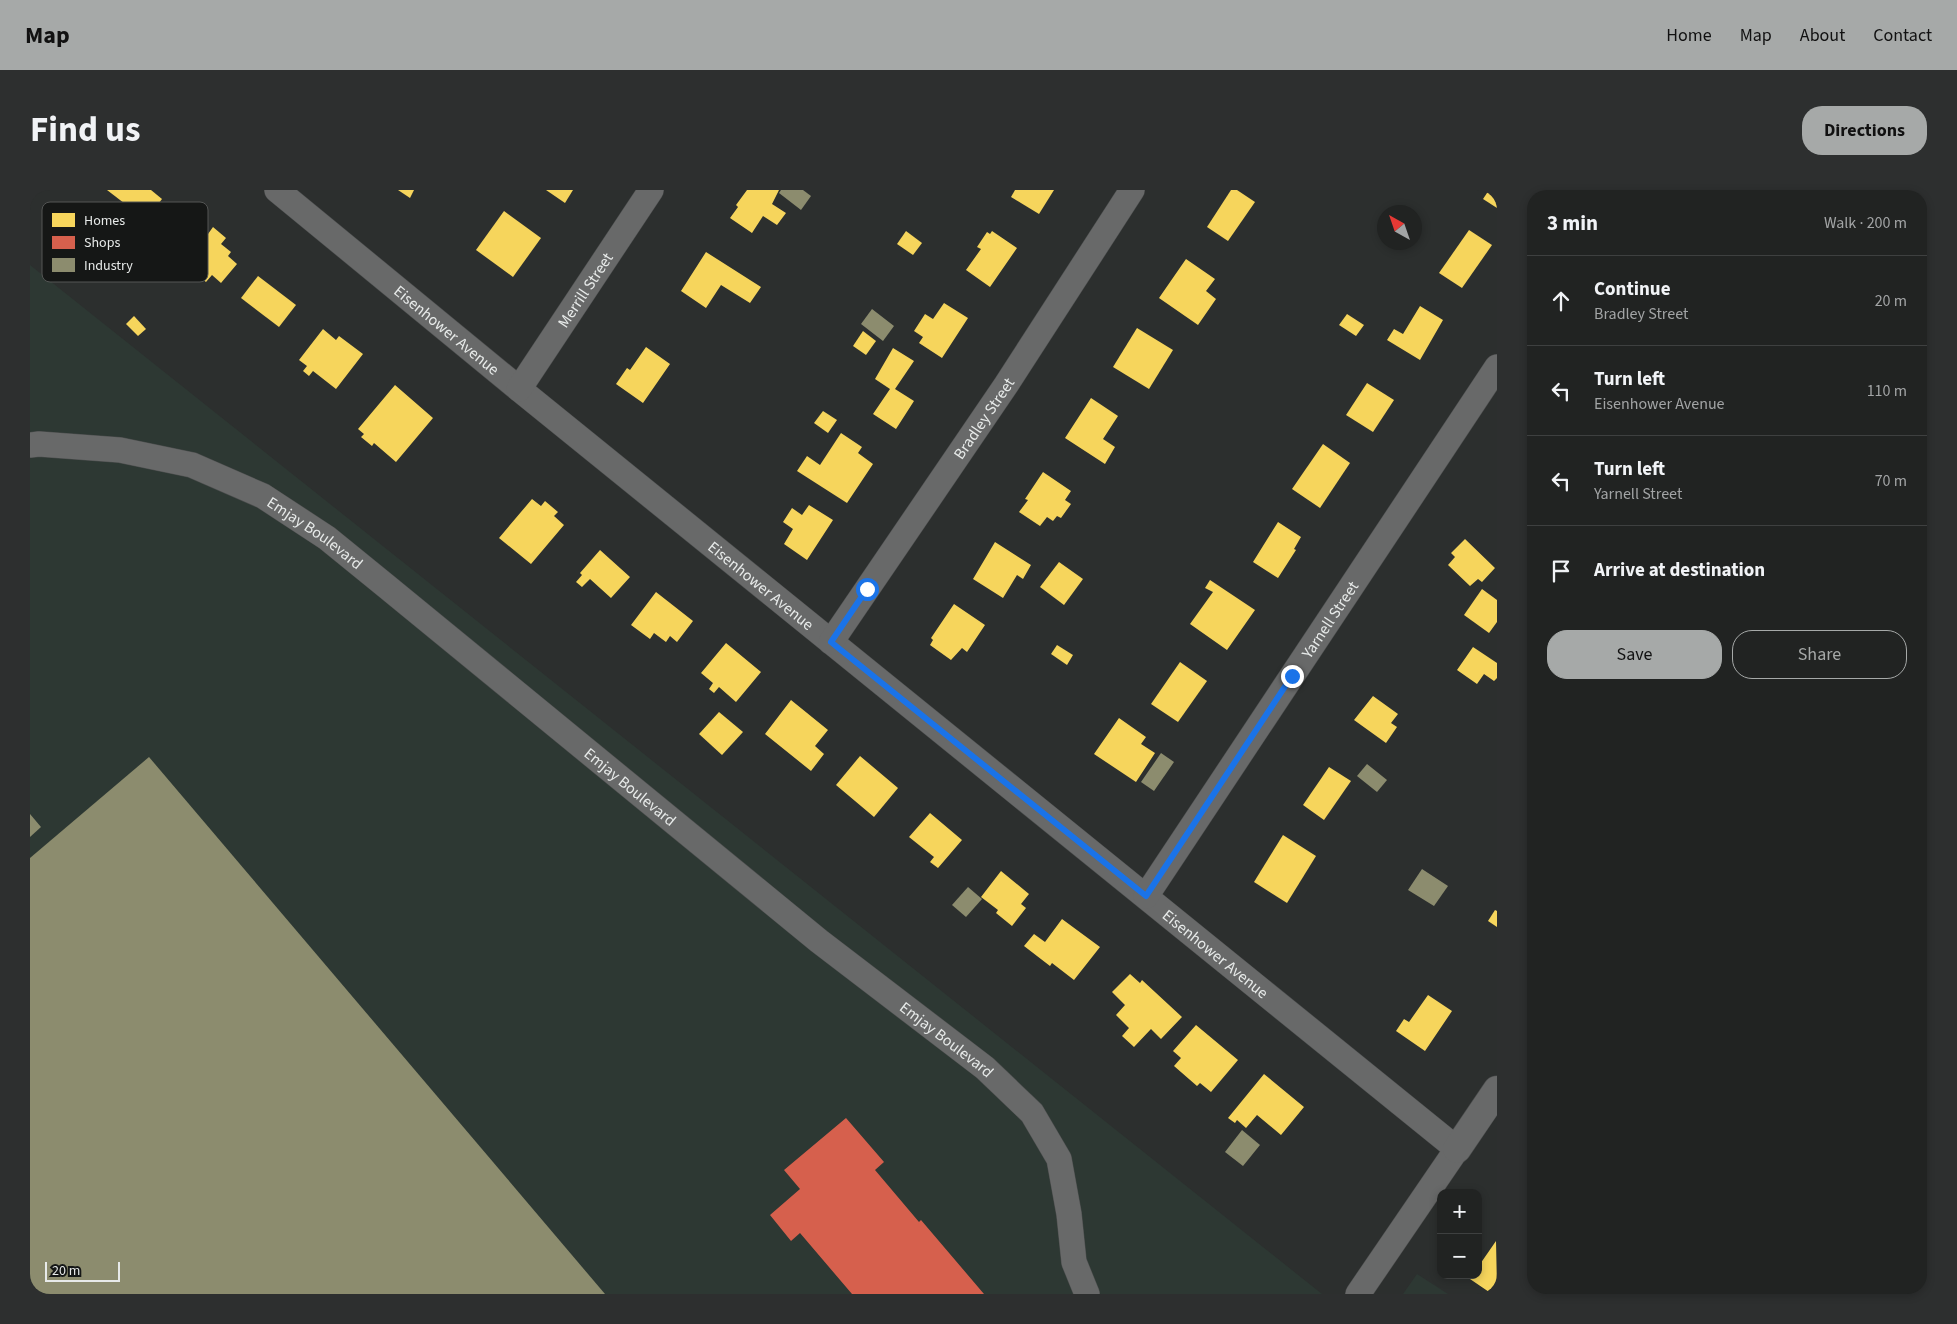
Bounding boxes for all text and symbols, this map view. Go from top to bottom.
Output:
text: Map [25,18,70,53]
text: Home [1666,23,1712,48]
text: Map [1740,23,1772,48]
text: About [1800,23,1845,48]
text: Contact [1873,23,1932,48]
text: Find us [30,105,140,155]
button: Directions [1802,106,1927,155]
legend [42,202,208,282]
north arrow [1377,205,1422,250]
text: 3 min [1547,208,1598,238]
text: Homes [84,211,125,231]
text: Walk · 200 m [1824,212,1907,234]
text: Shops [84,233,120,253]
street label: Merrill Street [553,248,619,332]
text: Industry [84,256,133,276]
text: Continue [1594,276,1671,303]
street label: Eisenhower Avenue [389,281,504,381]
icon: ahead [1547,287,1575,315]
text: 20 m [1875,290,1907,312]
text: Bradley Street [1594,303,1688,325]
text: Turn left [1594,366,1665,393]
street label: Bradley Street [949,373,1020,464]
icon: left [1547,377,1575,405]
text: 110 m [1867,380,1907,402]
text: Eisenhower Avenue [1594,393,1725,415]
text: Turn left [1594,456,1665,483]
icon: left [1547,467,1575,495]
text: 70 m [1875,470,1907,492]
text: Yarnell Street [1594,483,1682,505]
street label: Emjay Boulevard [262,492,367,575]
street label: Eisenhower Avenue [703,536,818,636]
icon: arrive [1547,557,1575,585]
text: Arrive at destination [1594,557,1765,584]
street label: Yarnell Street [1296,577,1364,664]
route start [856,578,879,601]
button: Save [1547,630,1722,679]
button: Share [1732,630,1907,679]
route end [1281,665,1304,688]
street label: Emjay Boulevard [579,743,680,831]
street label: Eisenhower Avenue [1157,905,1273,1004]
street label: Emjay Boulevard [895,997,998,1083]
map controls [1437,1189,1482,1279]
button: + [1437,1189,1482,1234]
button: − [1437,1234,1482,1279]
scale bar [45,1259,120,1282]
text: 20 m [52,1261,80,1281]

